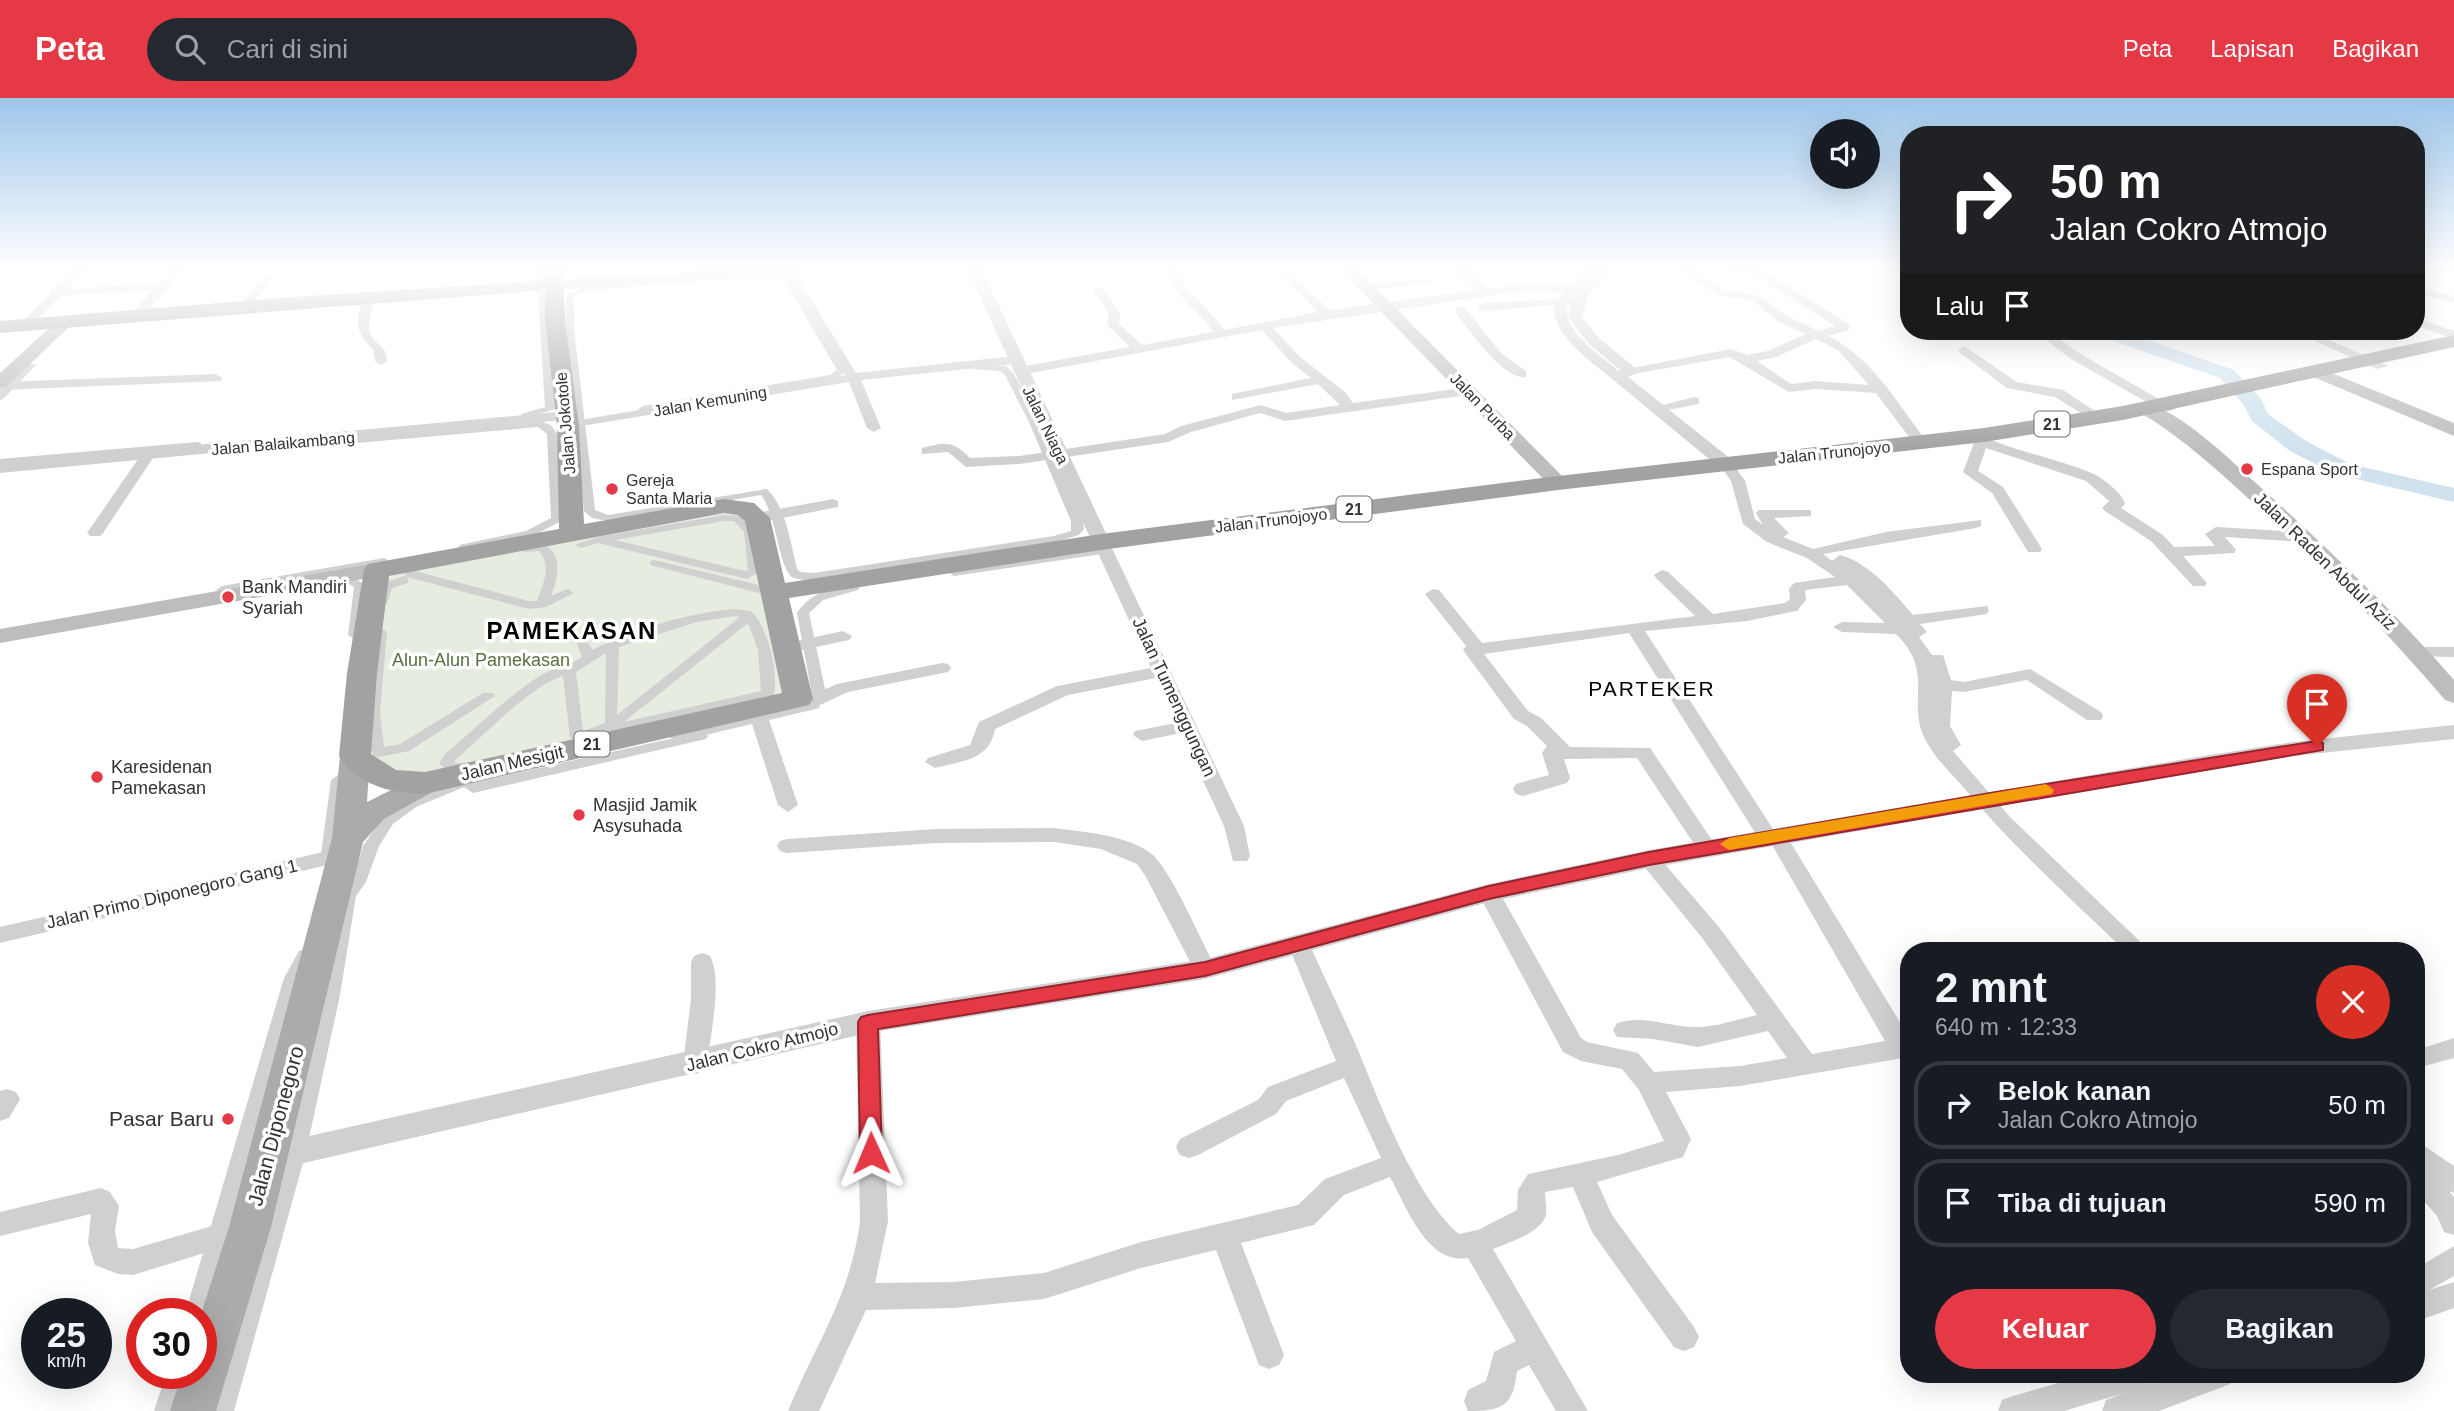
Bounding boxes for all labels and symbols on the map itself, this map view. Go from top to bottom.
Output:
street label: Jalan Purba [1447,370,1518,443]
street label: Jalan Jokotole [553,371,578,475]
street label: Jalan Kemuning [652,383,768,420]
street label: Jalan Niaga [1019,384,1072,467]
road number: 21 [2035,412,2070,436]
street label: Jalan Balaikambang [211,429,356,458]
street label: Jalan Trunojoyo [1777,438,1891,467]
marker: Espana Sport [2239,461,2255,477]
place label: Espana Sport [2261,461,2359,478]
place label: Gereja Santa Maria [626,472,712,507]
marker: Gereja Santa Maria [604,481,620,497]
street label: Jalan Raden Abdul Aziz [2250,488,2400,634]
road number: 21 [1336,496,1372,522]
street label: Jalan Trunojoyo [1214,505,1328,536]
place label: Bank Mandiri Syariah [242,577,347,618]
marker: Bank Mandiri Syariah [220,589,236,605]
street label: Jalan Tumenggungan [1128,614,1220,780]
district label: PAMEKASAN [487,617,657,644]
park label: Alun-Alun Pamekasan [392,650,570,670]
pin [2287,674,2347,746]
district label: PARTEKER [1588,677,1716,700]
road number: 21 [574,732,610,757]
street label: Jalan Mesigit [459,741,565,785]
place label: Karesidenan Pamekasan [111,757,212,798]
marker: Karesidenan Pamekasan [89,769,105,785]
place label: Masjid Jamik Asysuhada [593,795,698,836]
marker: Masjid Jamik Asysuhada [571,807,587,823]
street label: Jalan Primo Diponegoro Gang 1 [44,855,300,933]
street label: Jalan Cokro Atmojo [684,1018,840,1076]
street label: Jalan Diponegoro [243,1043,308,1208]
place label: Pasar Baru [109,1107,214,1130]
marker: Pasar Baru [220,1111,236,1127]
position arrow [834,1116,908,1190]
speed limit sign: 30 [126,1298,217,1389]

